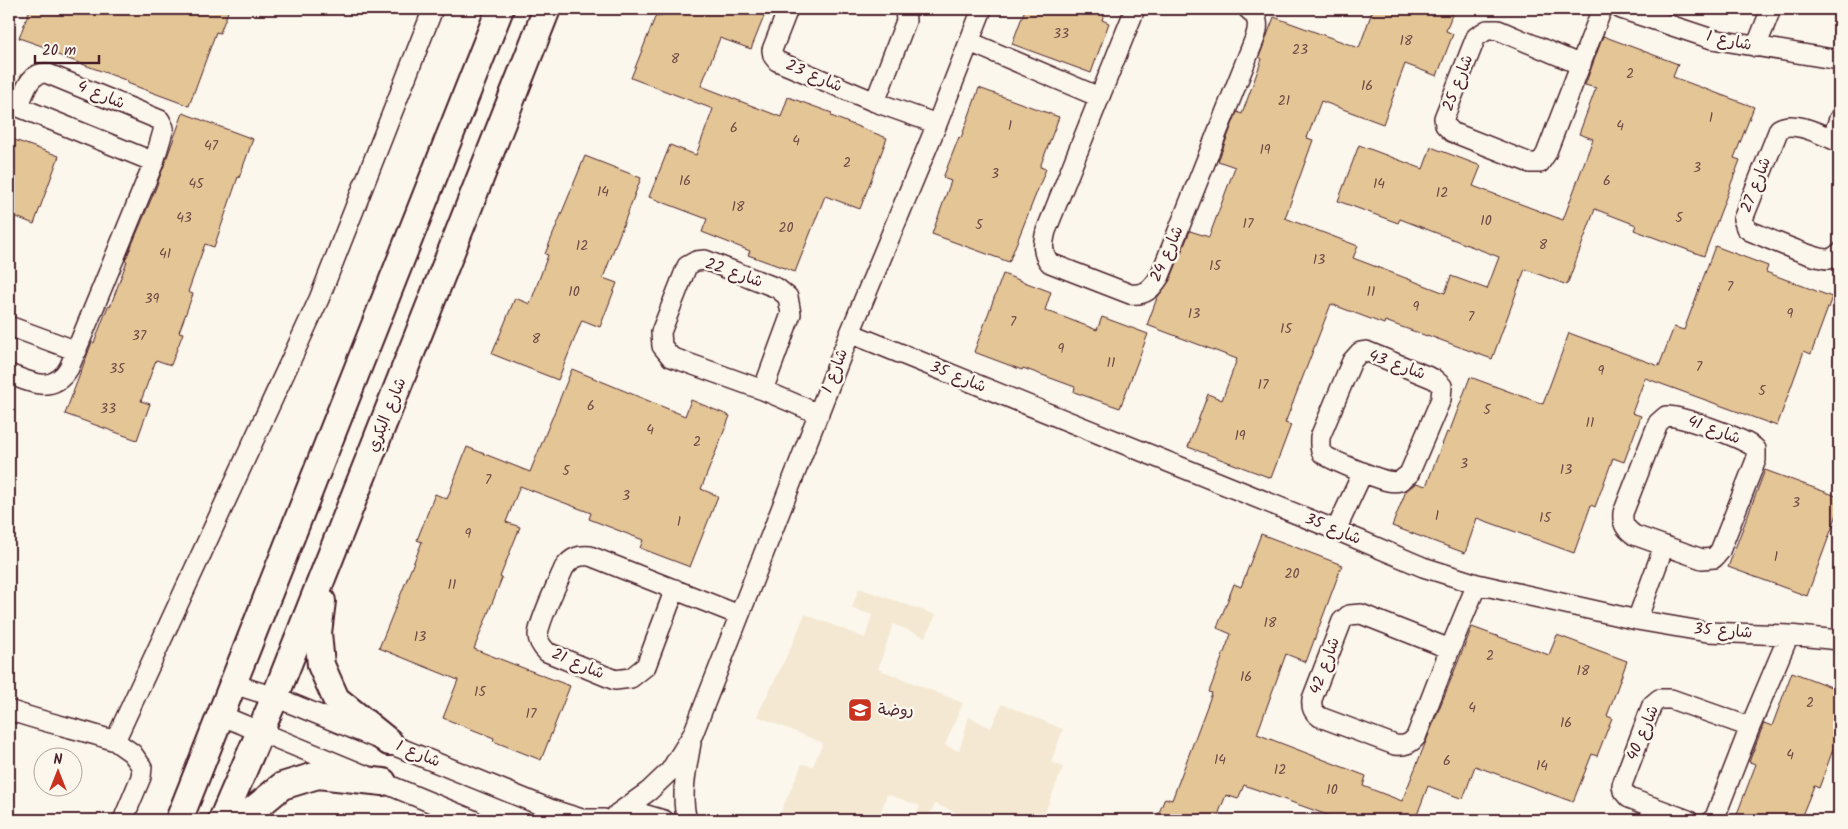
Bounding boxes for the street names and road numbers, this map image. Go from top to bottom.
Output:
street label: شارع 1 [1704,24,1754,58]
street label: شارع 25 [1436,51,1480,115]
street label: شارع 23 [782,53,846,99]
street label: شارع 4 [73,74,129,116]
street label: شارع 27 [1734,154,1778,216]
street label: شارع 24 [1144,222,1190,286]
street label: شارع 22 [702,251,766,295]
street label: شارع 43 [1365,343,1429,387]
street label: شارع 1 [815,345,855,397]
street label: شارع 35 [926,354,990,400]
street label: شارع البكري [361,374,413,456]
street label: شارع 41 [1684,409,1744,451]
street label: شارع 35 [1301,506,1365,552]
street label: شارع 35 [1693,616,1753,646]
street label: شارع 42 [1303,634,1347,698]
street label: شارع 21 [548,642,608,686]
street label: شارع 40 [1620,701,1666,765]
street label: شارع 1 [392,734,444,774]

